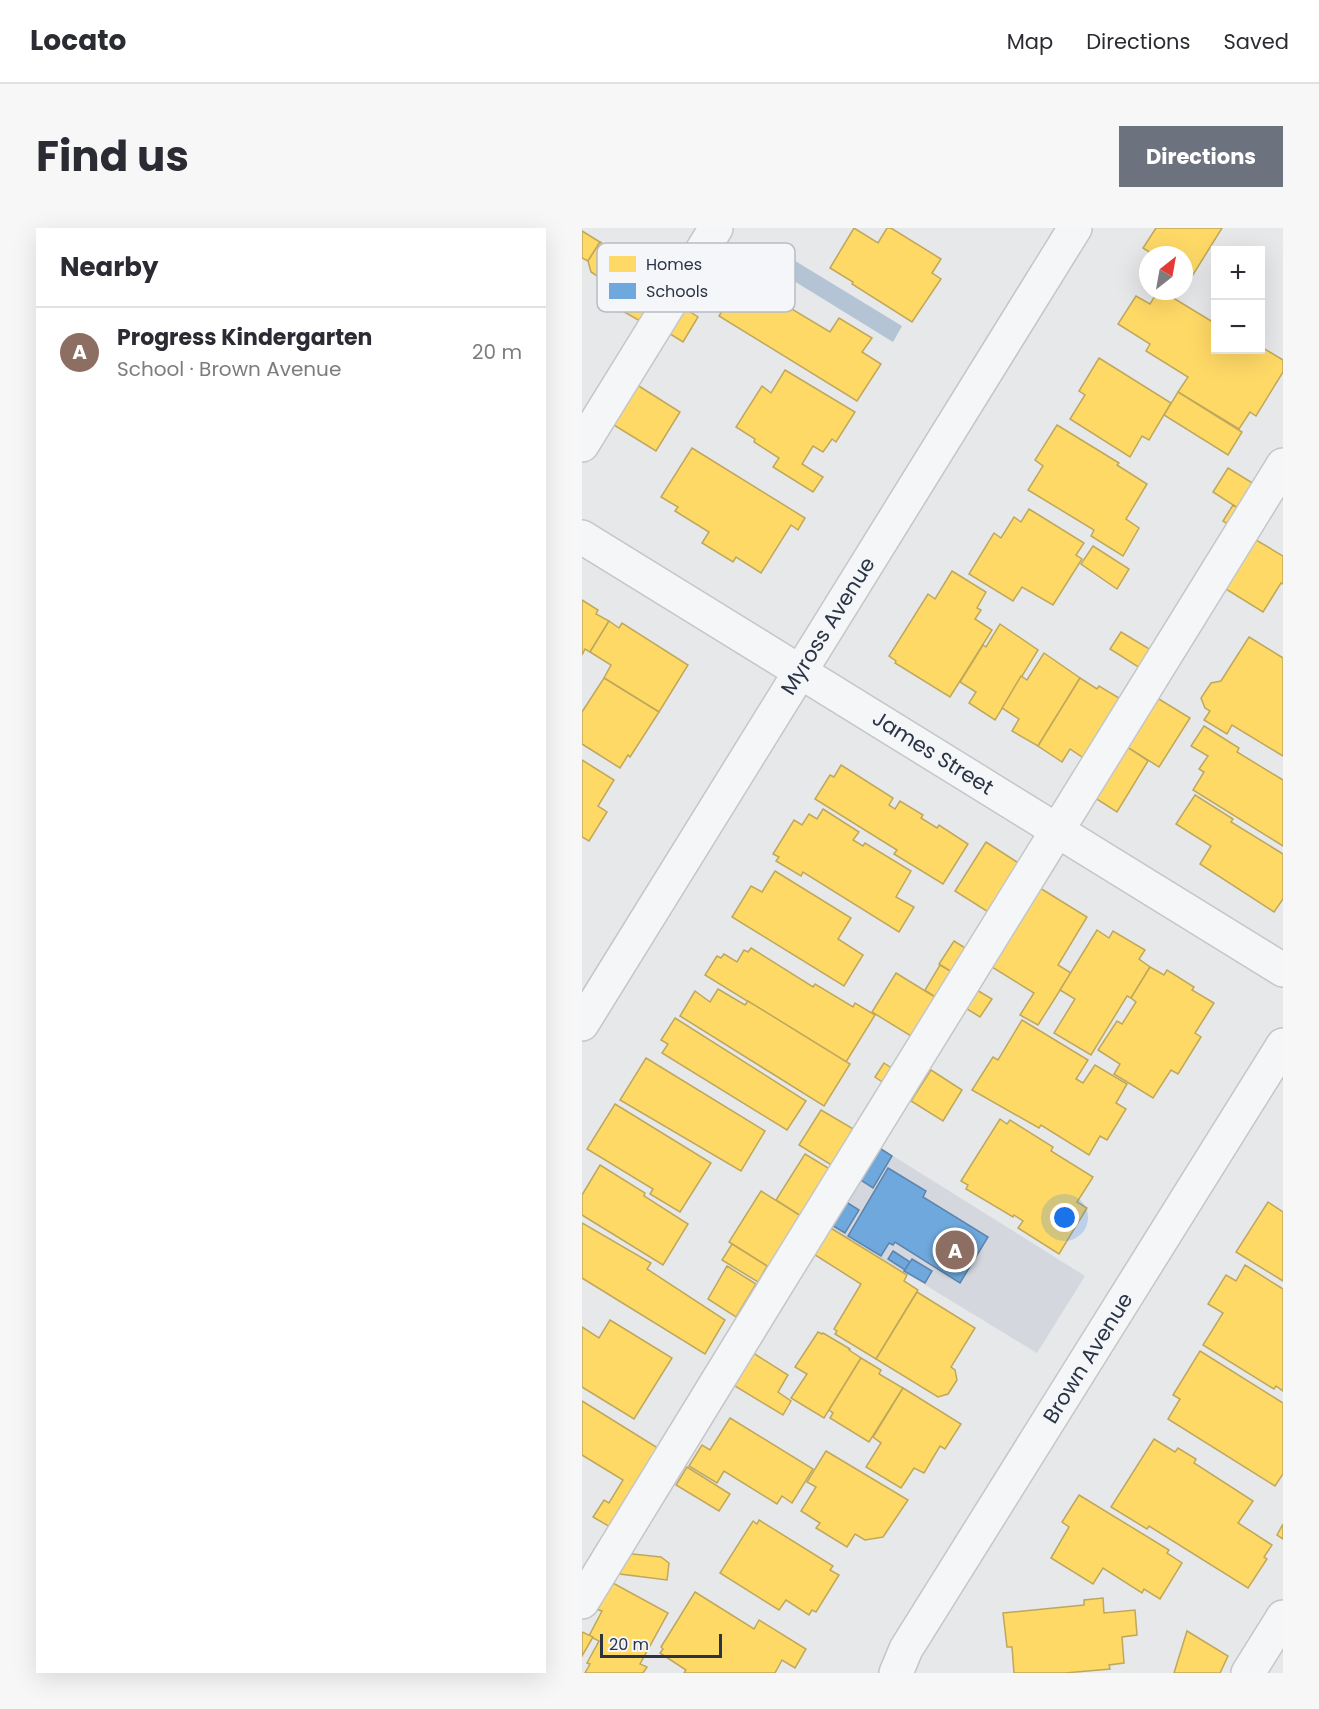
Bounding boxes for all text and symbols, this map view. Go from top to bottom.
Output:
text: Locato [30,21,126,60]
text: Map [1007,27,1053,56]
text: Directions [1086,27,1190,56]
text: Saved [1223,27,1289,56]
button: Directions [1119,126,1283,187]
text: Find us [36,127,189,186]
legend [597,243,795,312]
north arrow [1139,246,1193,300]
map controls [1211,246,1265,354]
button: + [1211,246,1265,300]
text: Nearby [60,249,158,285]
text: Homes [646,253,702,276]
text: Schools [646,280,708,303]
button: − [1211,300,1265,354]
text: Progress Kindergarten [117,322,372,353]
text: A [72,338,87,366]
text: 20 m [472,338,522,366]
text: School · Brown Avenue [117,355,341,383]
street label: Myross Avenue [774,551,882,700]
street label: James Street [867,704,999,801]
your location [1050,1203,1079,1232]
pin: A [936,1228,974,1272]
street label: Brown Avenue [1036,1287,1139,1429]
scale bar [600,1631,722,1658]
text: 20 m [609,1633,649,1656]

